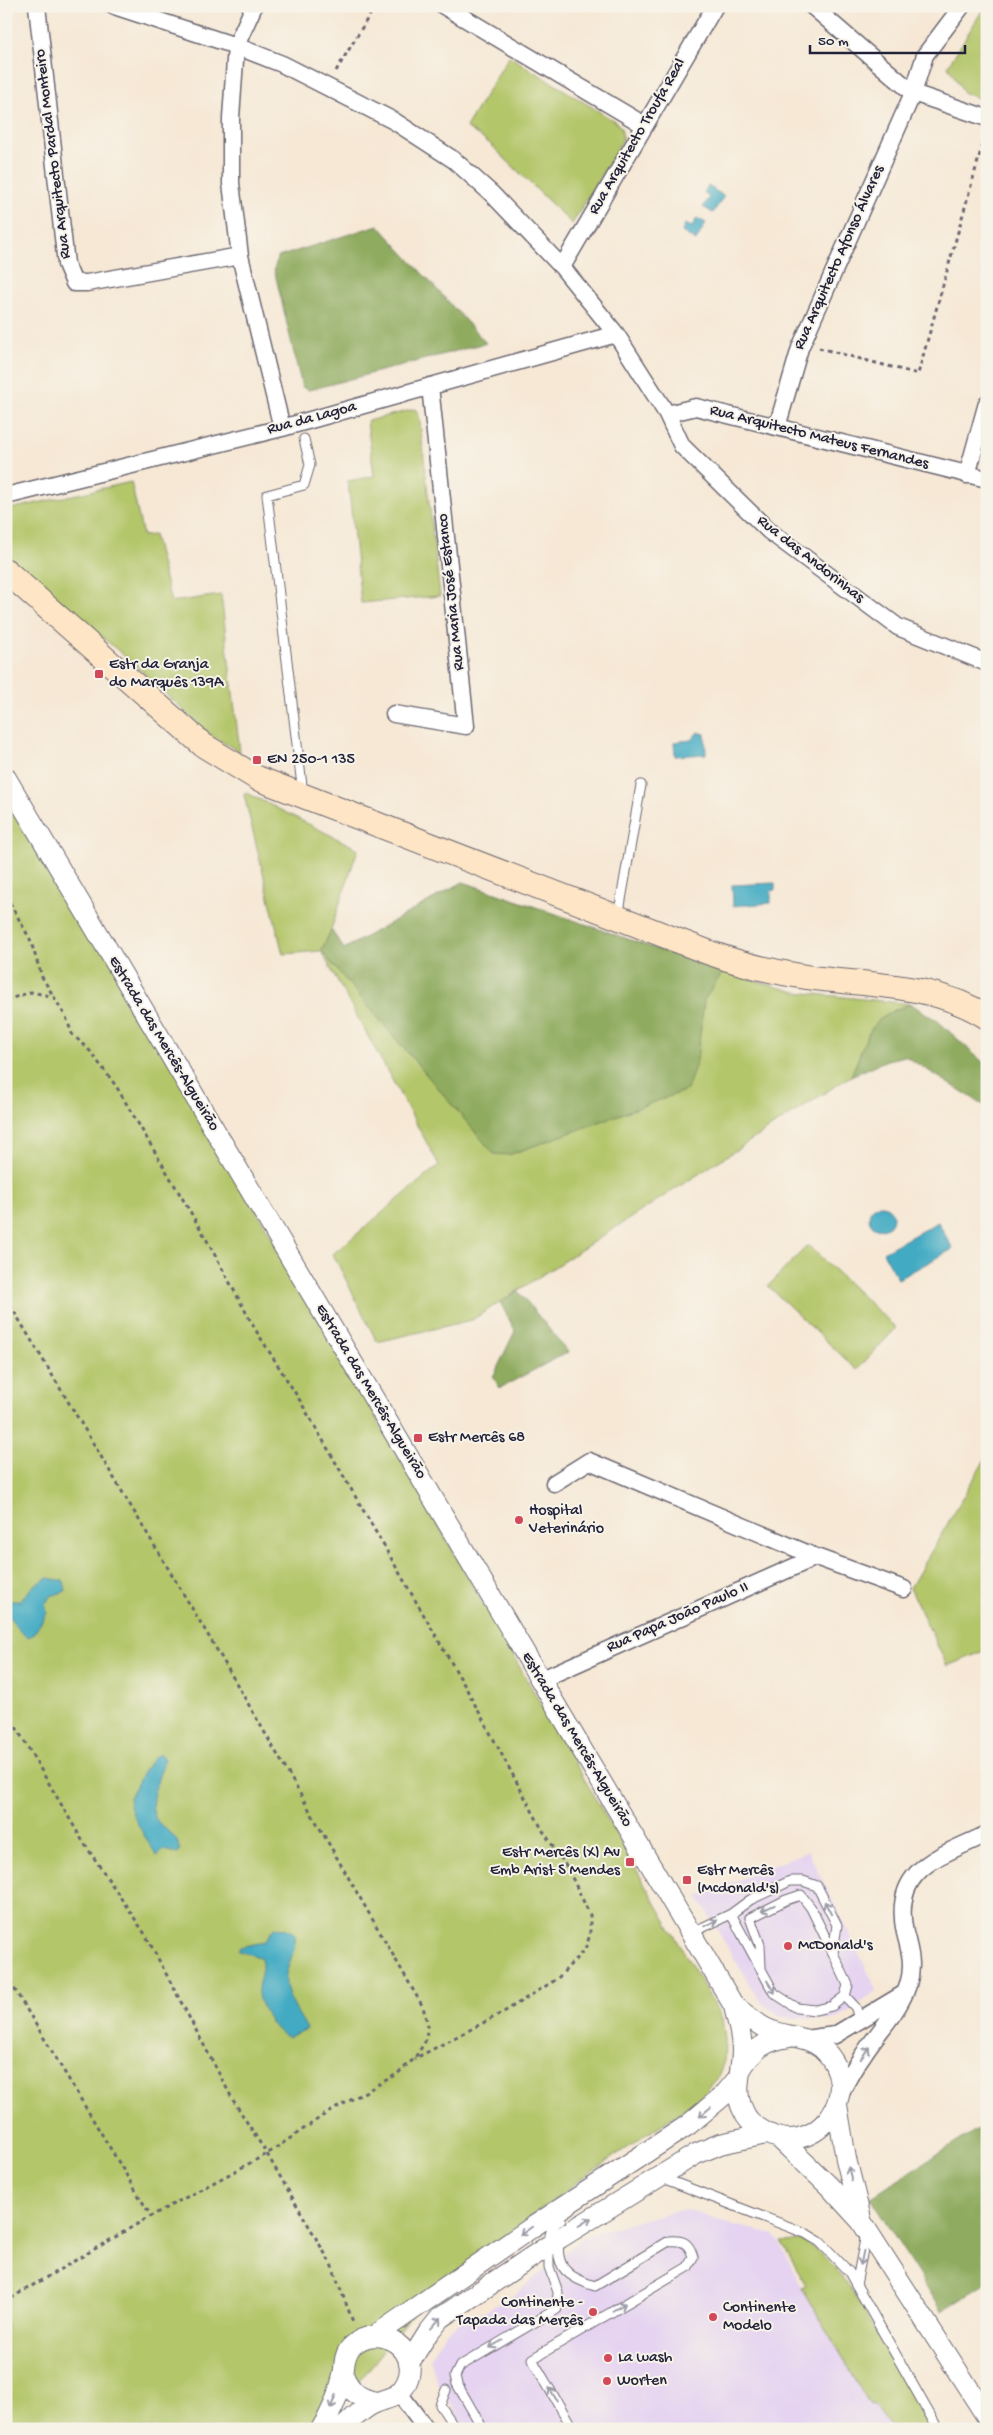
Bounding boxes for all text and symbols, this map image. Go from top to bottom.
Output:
scale bar [810,22,966,54]
text: 50 m [818,33,849,51]
street label: Rua Arquitecto Pardal Monteiro [32,48,76,260]
street label: Rua Arquitecto Troufa Real [585,55,691,219]
street label: Rua Arquitecto Afonso Álvares [790,161,890,353]
street label: Rua da Lagoa [265,398,360,440]
street label: Rua Arquitecto Mateus Fernandes [708,402,931,475]
street label: Rua das Andorinhas [752,512,868,609]
street label: Rua Maria José Estanco [434,513,470,671]
place label: Estr da Granja do Marquês 139A [109,656,225,693]
marker: Estr da Granja do Marquês 139A [93,668,105,680]
place label: EN 250-1 135 [267,751,355,770]
marker: EN 250-1 135 [251,754,263,766]
street label: Estrada das Mercês-Algueirão [103,953,223,1135]
street label: Estrada das Mercês-Algueirão [310,1301,430,1483]
place label: Estr Mercês 68 [428,1429,525,1448]
marker: Estr Mercês 68 [412,1432,424,1444]
place label: Hospital Veterinário [528,1502,604,1539]
marker: Hospital Veterinário [513,1514,525,1526]
street label: Rua Papa João Paulo II [604,1578,752,1658]
street label: Estrada das Mercês-Algueirão [516,1649,636,1831]
place label: Estr Mercês (X) Av Emb Arist S Mendes [490,1844,621,1881]
marker: Estr Mercês (X) Av Emb Arist S Mendes [624,1856,636,1868]
place label: Estr Mercês (Mcdonald's) [697,1862,780,1899]
marker: Estr Mercês (Mcdonald's) [681,1874,693,1886]
one-way arrow [823,1901,832,1916]
one-way arrow [761,1903,776,1913]
one-way arrow [703,1918,718,1927]
place label: McDonald's [798,1937,874,1956]
marker: McDonald's [782,1940,794,1952]
one-way arrow [765,1980,776,1994]
one-way arrow [860,2046,870,2060]
one-way arrow [699,2106,712,2117]
one-way arrow [845,2166,854,2182]
one-way arrow [578,2217,592,2227]
one-way arrow [519,2226,533,2236]
one-way arrow [856,2250,866,2266]
place label: Continente - Tapada das Merçês [456,2294,584,2331]
place label: Continente Modelo [723,2299,797,2336]
one-way arrow [612,2302,626,2312]
marker: Continente - Tapada das Merçês [587,2306,599,2318]
marker: Continente Modelo [707,2311,719,2323]
one-way arrow [431,2316,442,2329]
one-way arrow [490,2340,504,2350]
place label: La wash [618,2349,673,2368]
marker: La wash [602,2352,614,2364]
place label: Worten [617,2372,667,2391]
marker: Worten [601,2375,613,2387]
one-way arrow [547,2387,557,2401]
one-way arrow [328,2394,337,2410]

